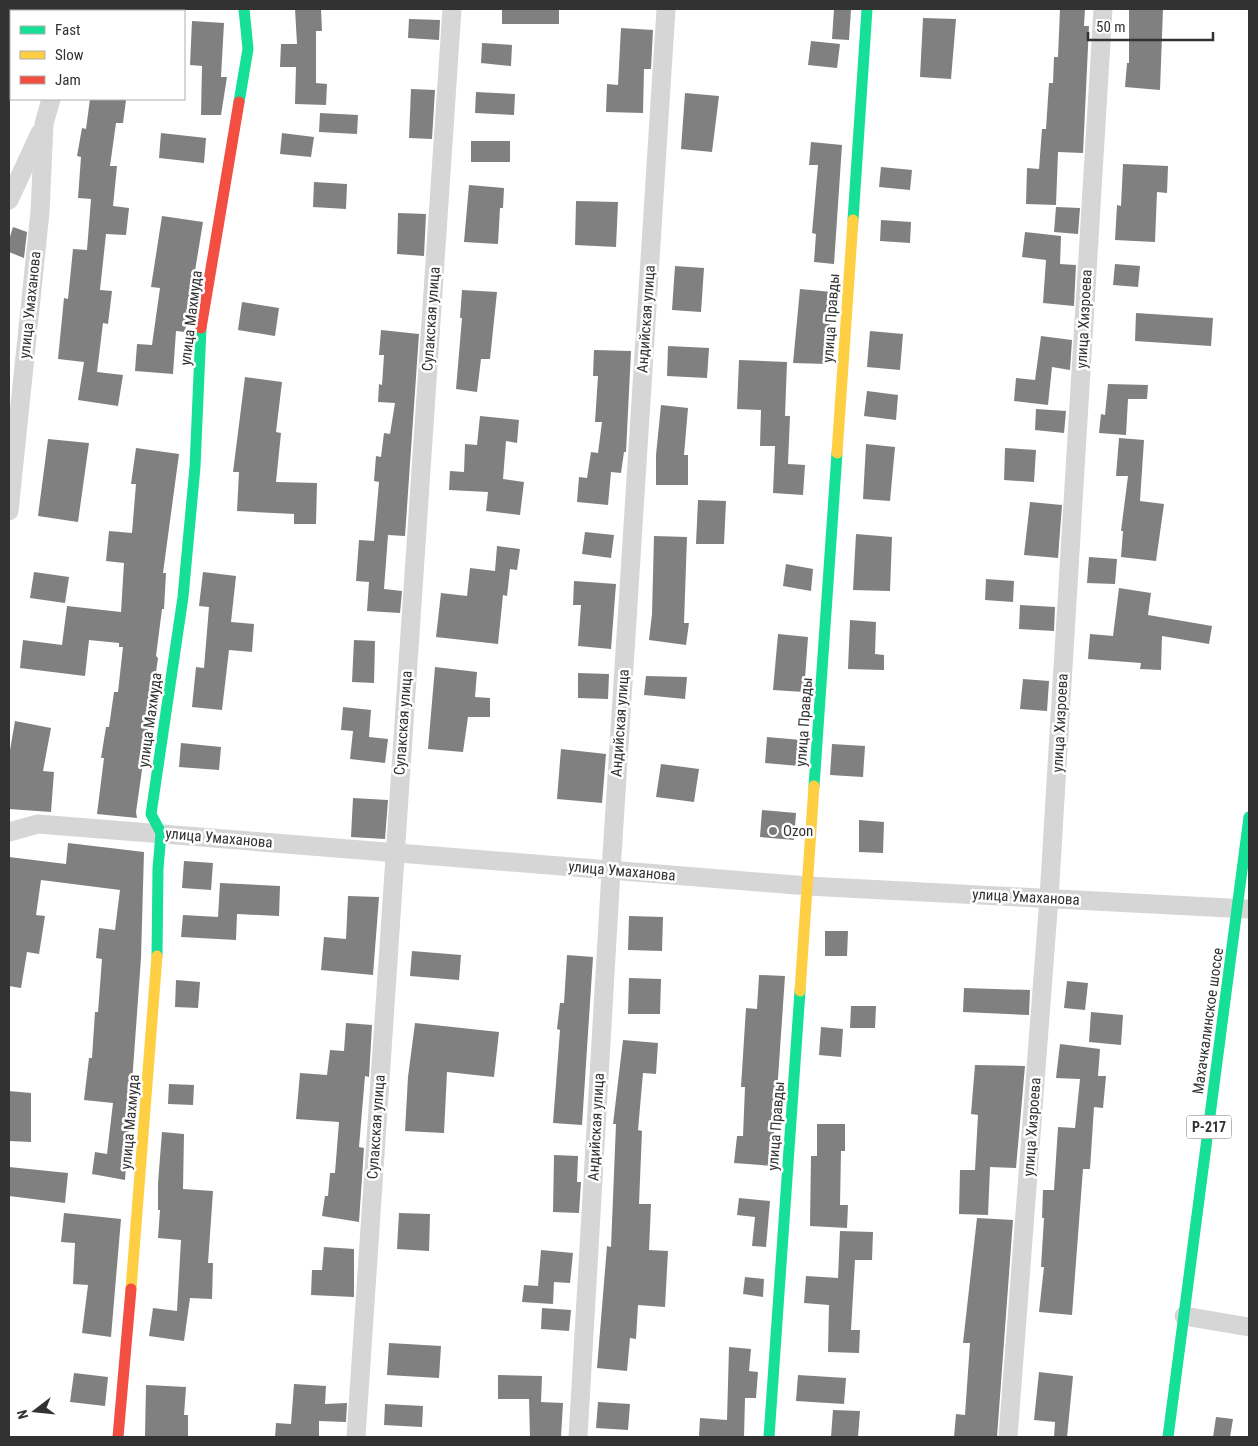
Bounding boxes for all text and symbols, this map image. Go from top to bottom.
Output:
legend [10,10,185,100]
scale bar [1088,10,1213,42]
text: 50 m [1096,18,1126,36]
text: Fast [55,21,80,39]
text: Slow [55,46,84,64]
text: Jam [55,71,81,89]
street label: улица Умаханова [15,250,45,360]
street label: Андийская улица [633,265,659,373]
street label: Сулакская улица [418,266,444,372]
street label: улица Махмуда [176,269,206,367]
street label: улица Хизроева [1072,269,1096,369]
street label: улица Правды [819,273,843,363]
street label: Андийская улица [607,669,633,777]
street label: Сулакская улица [390,670,416,776]
street label: улица Махмуда [134,671,166,769]
street label: улица Хизроева [1048,673,1072,773]
street label: улица Правды [792,677,816,767]
place label: Ozon [783,822,813,840]
street label: улица Умаханова [165,824,273,852]
marker: Ozon [767,825,779,837]
street label: улица Умаханова [568,857,676,885]
street label: улица Умаханова [972,885,1080,909]
street label: Махачкалинское шоссе [1189,947,1227,1095]
street label: Андийская улица [584,1073,608,1181]
street label: улица Махмуда [117,1074,143,1170]
street label: Сулакская улица [363,1074,389,1180]
street label: улица Хизроева [1020,1077,1044,1177]
street label: улица Правды [764,1081,788,1171]
road number: Р-217 [1186,1116,1232,1138]
north arrow [10,1386,60,1436]
text: N [14,1408,31,1421]

